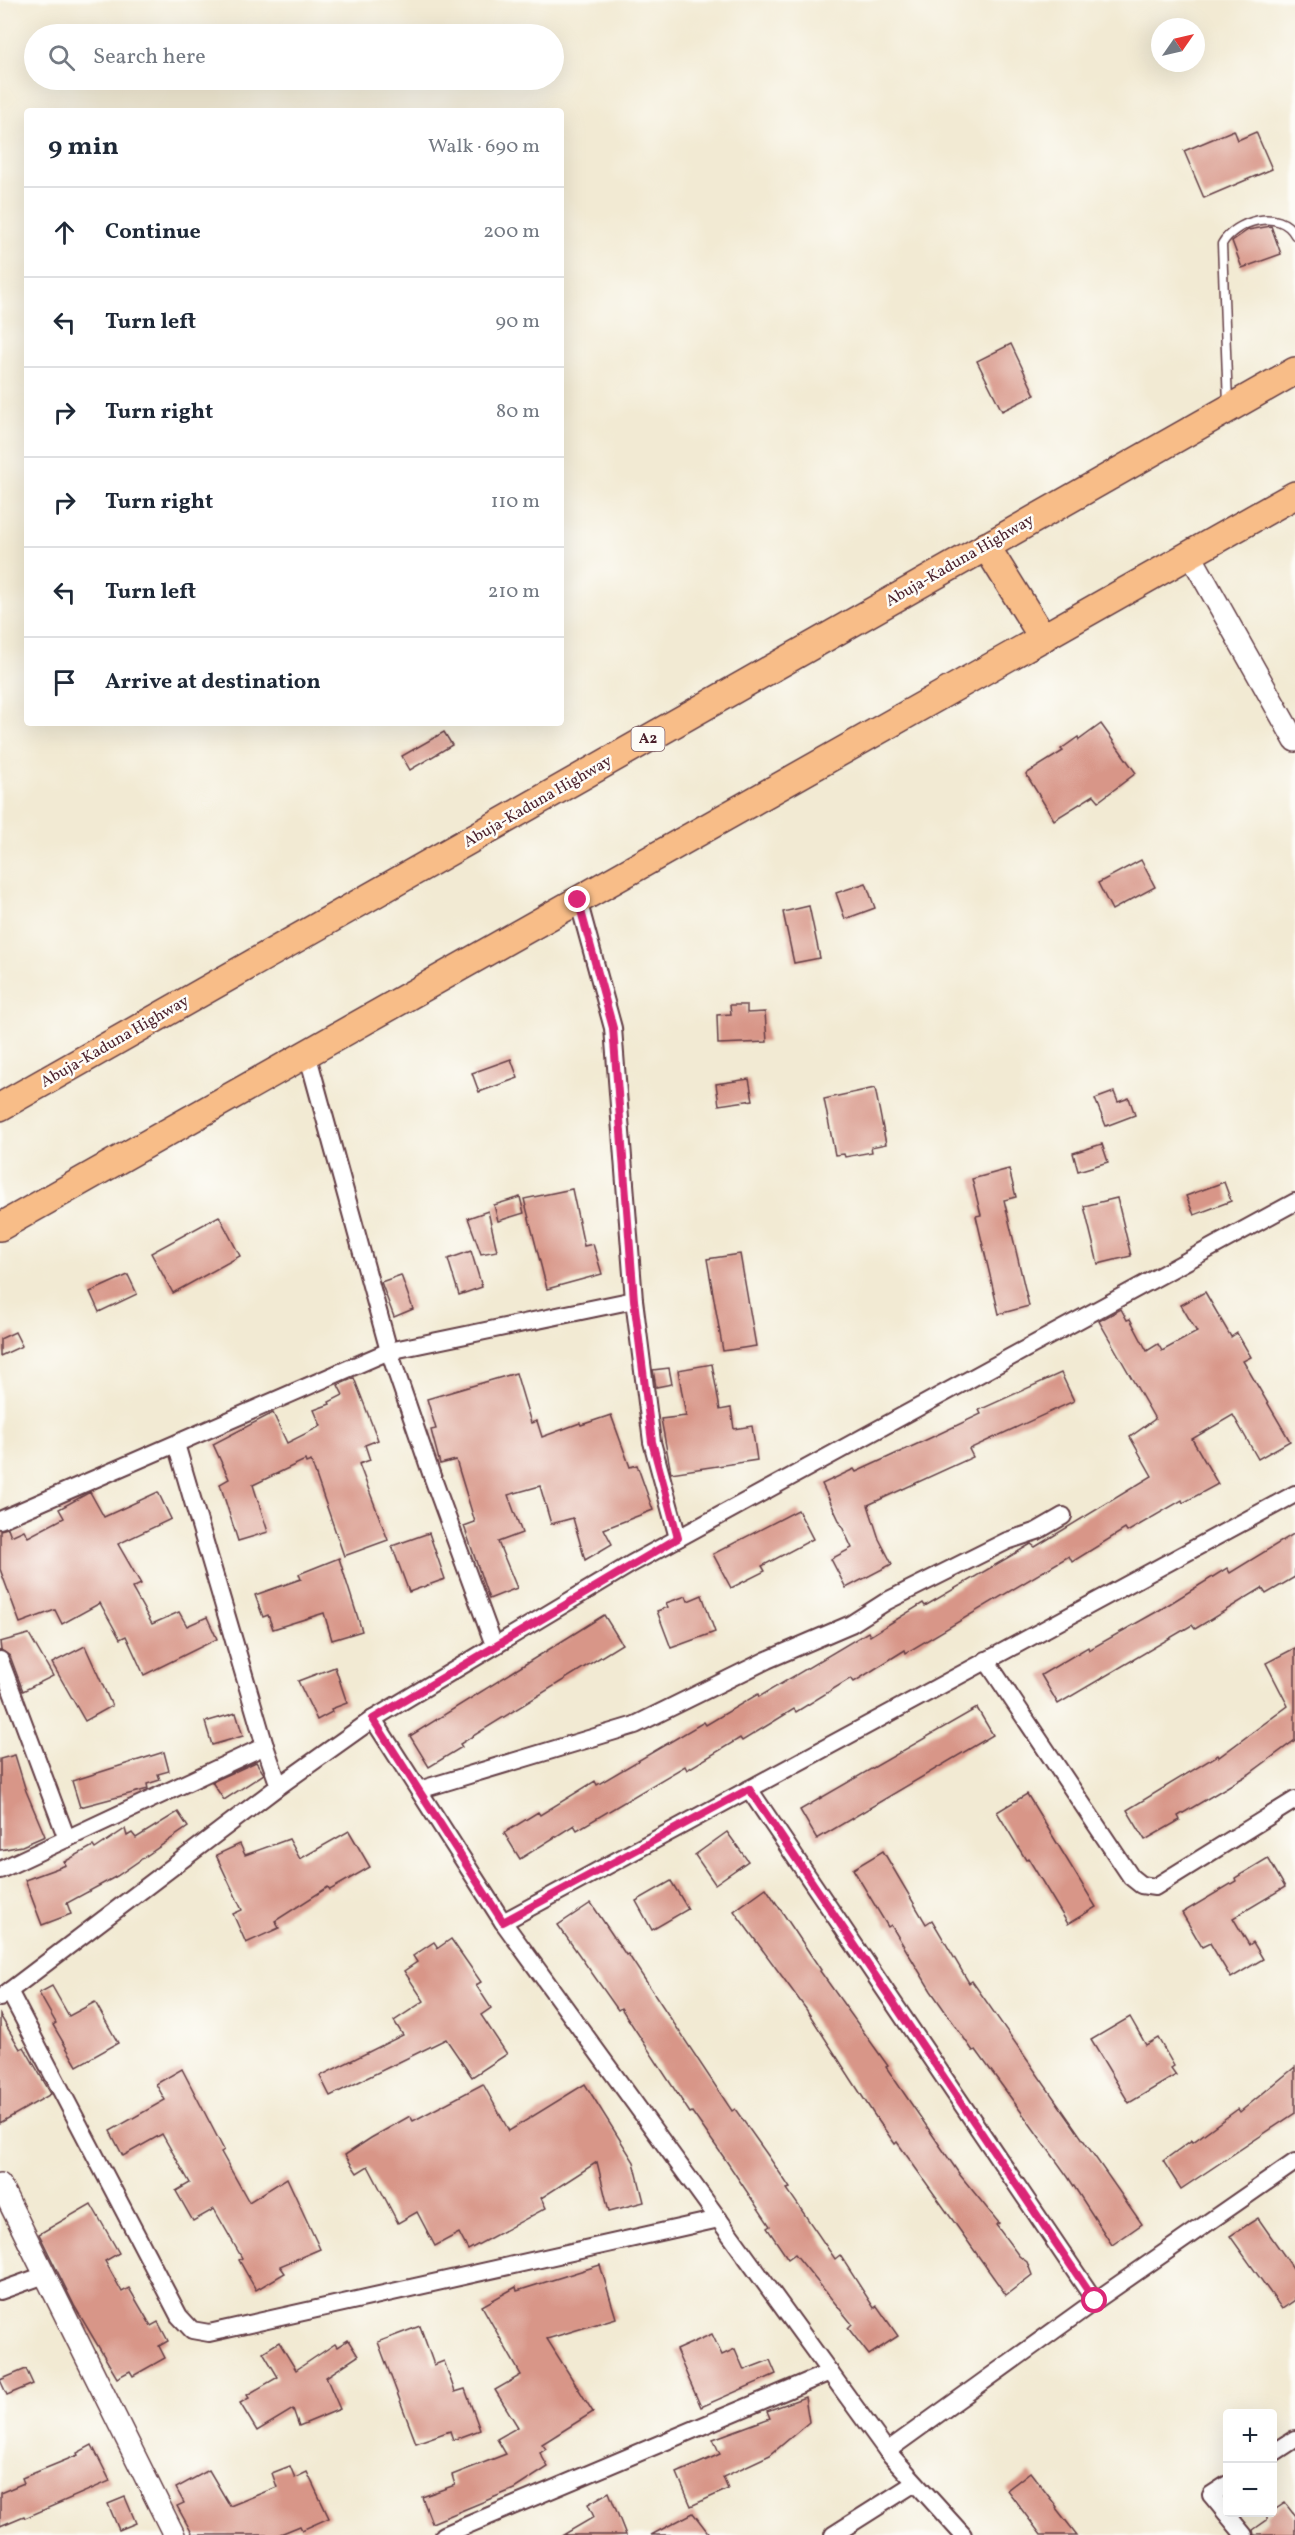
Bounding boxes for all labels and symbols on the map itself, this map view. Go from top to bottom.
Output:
north arrow [1151,18,1205,72]
street label: Abuja-Kaduna Highway [882,509,1038,612]
road number: A2 [632,727,664,751]
street label: Abuja-Kaduna Highway [460,750,616,853]
route end [564,886,590,912]
street label: Abuja-Kaduna Highway [37,990,193,1093]
route start [1081,2287,1107,2313]

